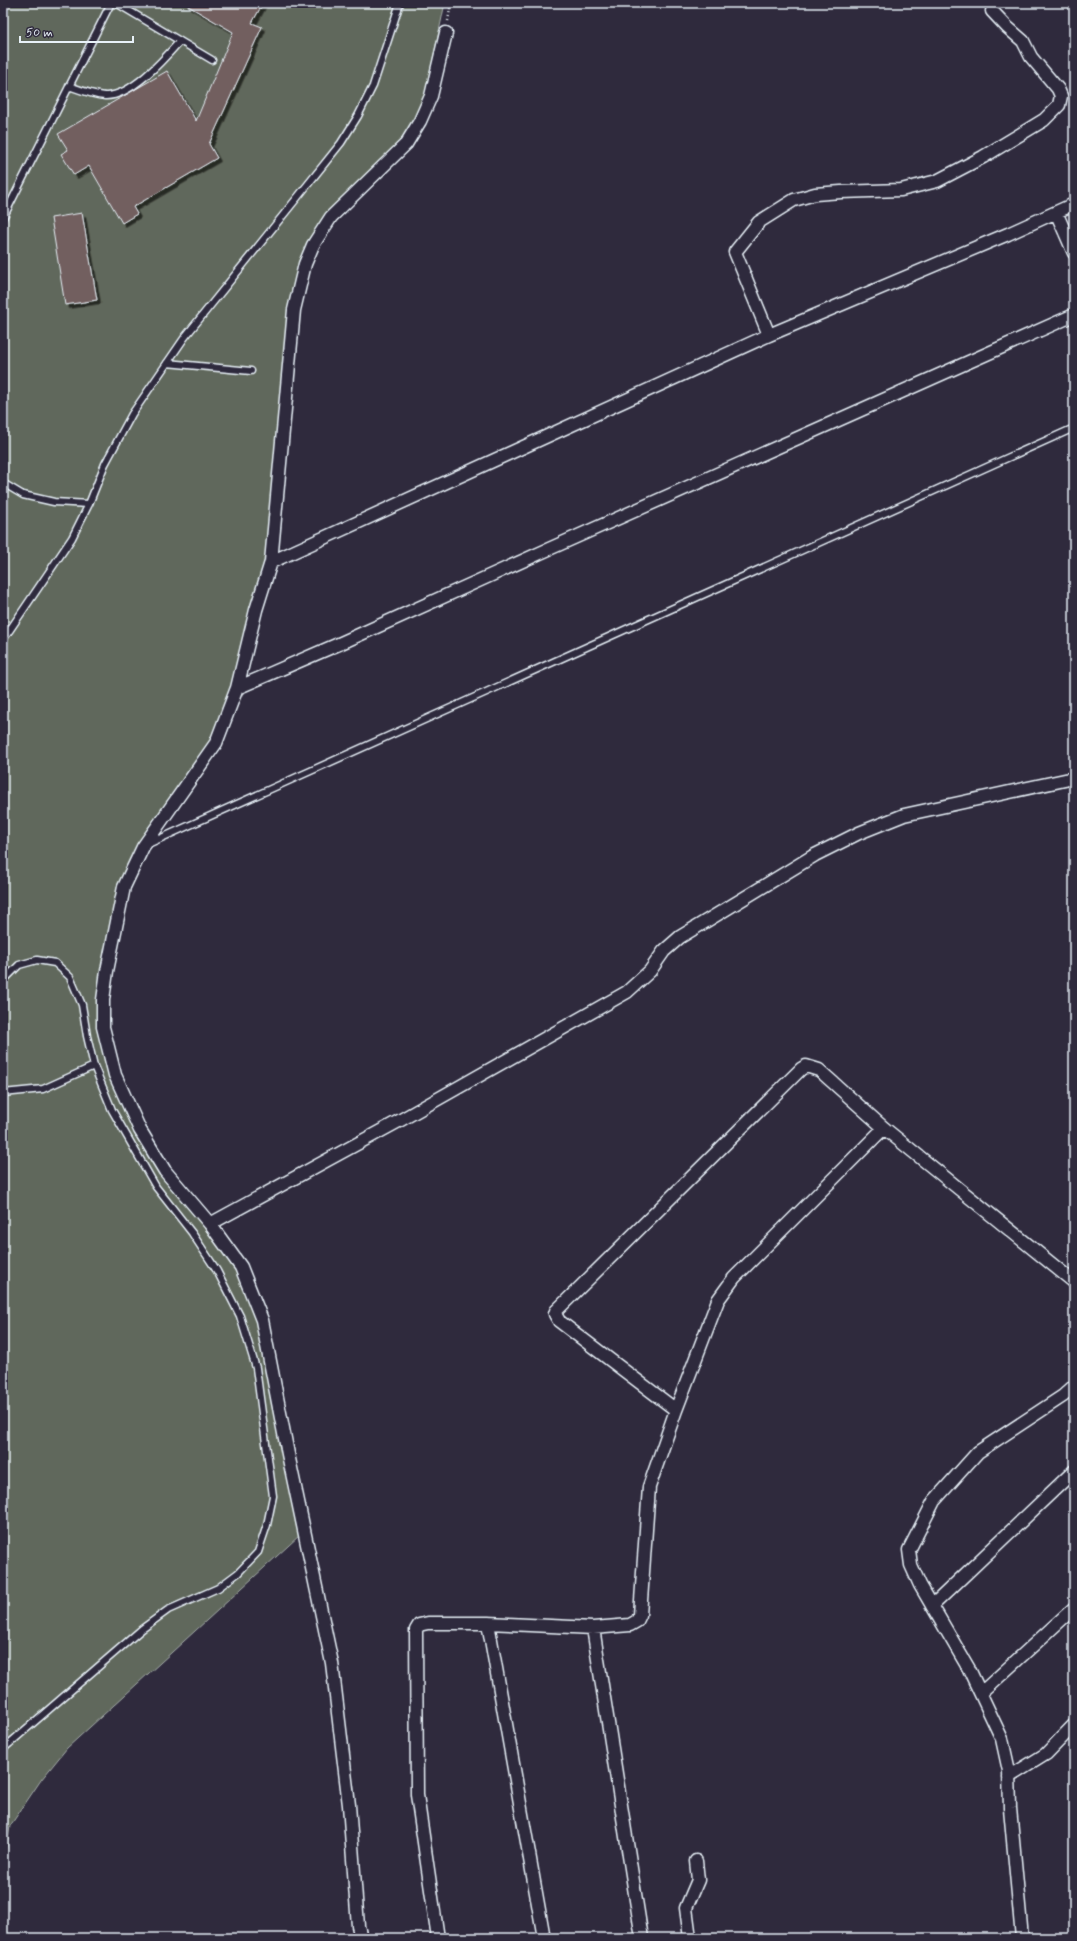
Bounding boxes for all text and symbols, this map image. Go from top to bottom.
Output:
scale bar [20,18,133,44]
text: 50 m [26,25,53,41]

